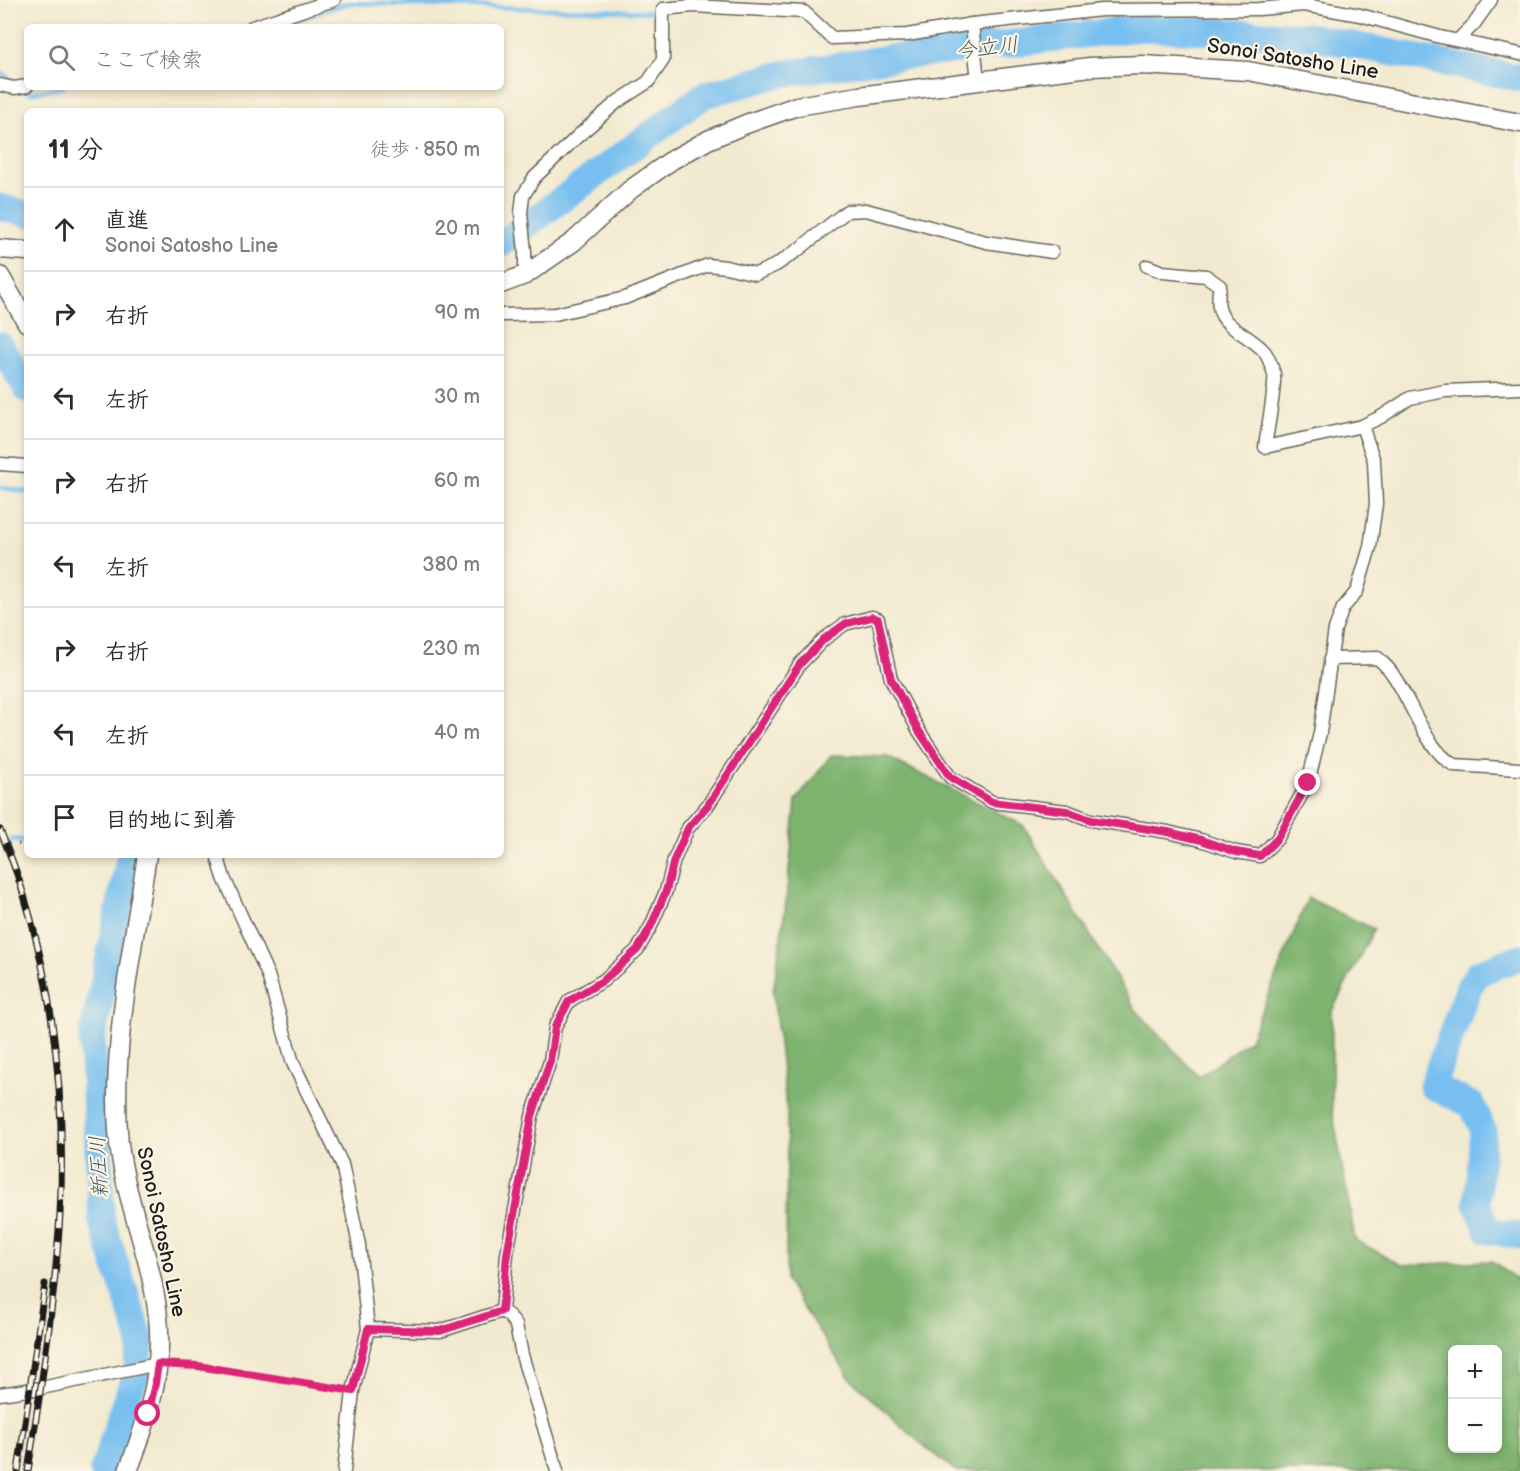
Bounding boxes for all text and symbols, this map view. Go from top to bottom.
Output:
search box [24,24,504,90]
water label: 今立川 [954,32,1020,64]
street label: Sonoi Satosho Line [1206,34,1381,84]
icon: search [45,41,78,74]
text: ここで検索 [93,47,203,74]
text: 11 分 [48,135,103,166]
text: 徒歩 · 850 m [370,138,480,162]
text: 直進 [105,207,149,234]
icon: ahead [48,213,81,246]
text: 20 m [435,217,480,241]
text: Sonoi Satosho Line [105,234,278,258]
icon: right [48,297,81,330]
text: 90 m [435,301,480,325]
text: 右折 [105,303,149,330]
icon: left [48,381,81,414]
text: 30 m [434,385,480,409]
text: 左折 [105,387,149,414]
icon: right [48,465,81,498]
text: 60 m [434,469,480,493]
text: 右折 [105,471,149,498]
icon: left [48,549,81,582]
text: 380 m [422,553,480,577]
text: 左折 [105,555,149,582]
icon: right [48,633,81,666]
text: 230 m [423,637,480,661]
text: 右折 [105,639,149,666]
icon: left [48,717,81,750]
text: 40 m [434,721,480,745]
text: 左折 [105,723,149,750]
route end [1294,769,1320,795]
icon: arrive [48,801,81,834]
text: 目的地に到着 [105,807,237,834]
water label: 新圧川 [85,1135,113,1199]
street label: Sonoi Satosho Line [131,1145,191,1319]
map controls [1448,1345,1502,1453]
button: + [1448,1345,1502,1399]
button: − [1448,1399,1502,1453]
route start [134,1400,160,1426]

